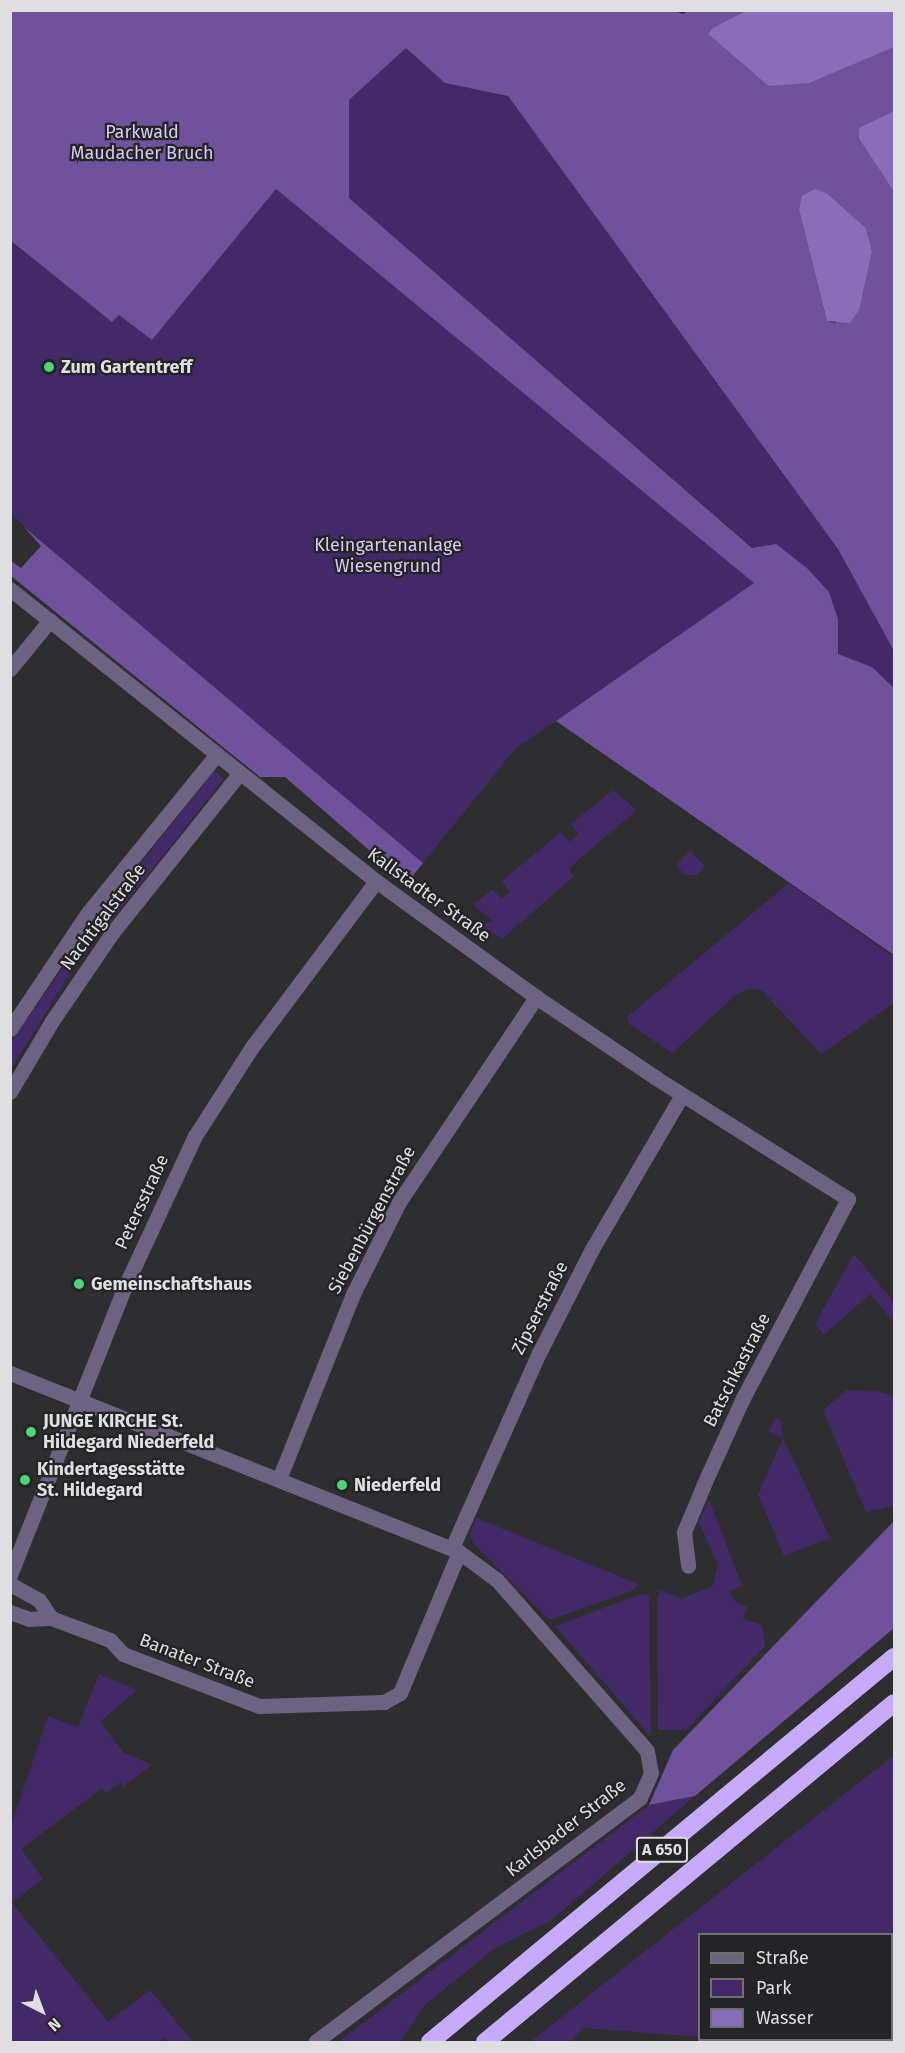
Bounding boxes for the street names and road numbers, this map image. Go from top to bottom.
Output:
street label: Kallstadter Straße [363,843,495,947]
street label: Nachtigalstraße [56,859,150,975]
street label: Siebenbürgenstraße [324,1142,420,1298]
street label: Petersstraße [111,1151,173,1253]
street label: Zipserstraße [507,1258,573,1358]
street label: Batschkastraße [699,1309,775,1431]
street label: Banater Straße [136,1629,258,1693]
street label: Karlsbader Straße [502,1774,630,1882]
road number: A 650 [635,1837,689,1863]

